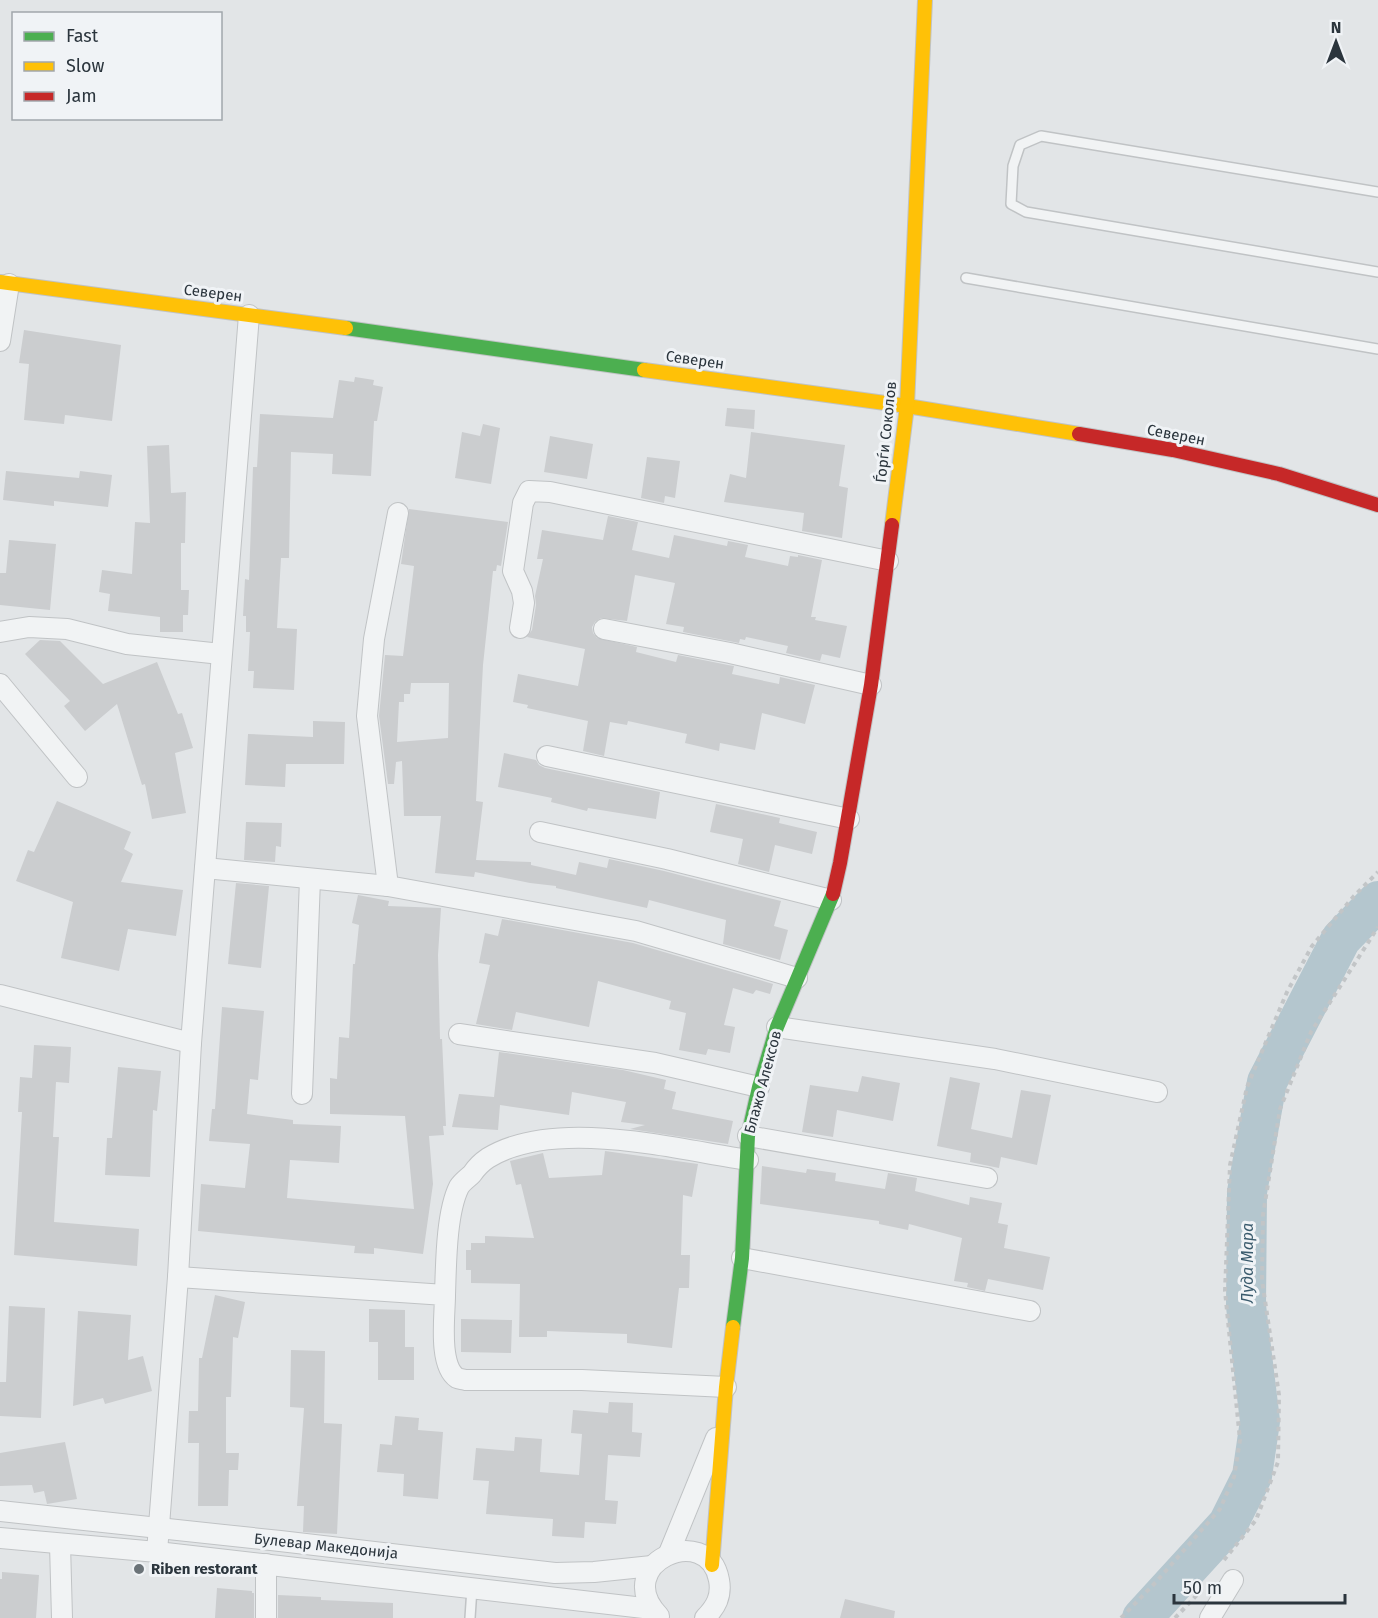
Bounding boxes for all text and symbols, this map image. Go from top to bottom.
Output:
legend [12,12,222,120]
north arrow [1306,12,1366,72]
text: N [1331,18,1341,37]
text: Fast [66,25,99,47]
text: Slow [66,55,105,77]
text: Jam [66,85,97,107]
street label: Северен [183,280,243,306]
street label: Северен [665,347,725,373]
street label: Ѓорѓи Соколов [872,380,900,484]
street label: Северен [1145,421,1207,449]
street label: Блажо Алексов [741,1029,785,1135]
water label: Луда Мара [1238,1223,1257,1304]
street label: Булевар Македонија [253,1529,399,1563]
place label: Riben restorant [151,1560,258,1578]
marker: Riben restorant [132,1562,146,1576]
scale bar [1174,1567,1345,1605]
text: 50 m [1183,1577,1222,1599]

